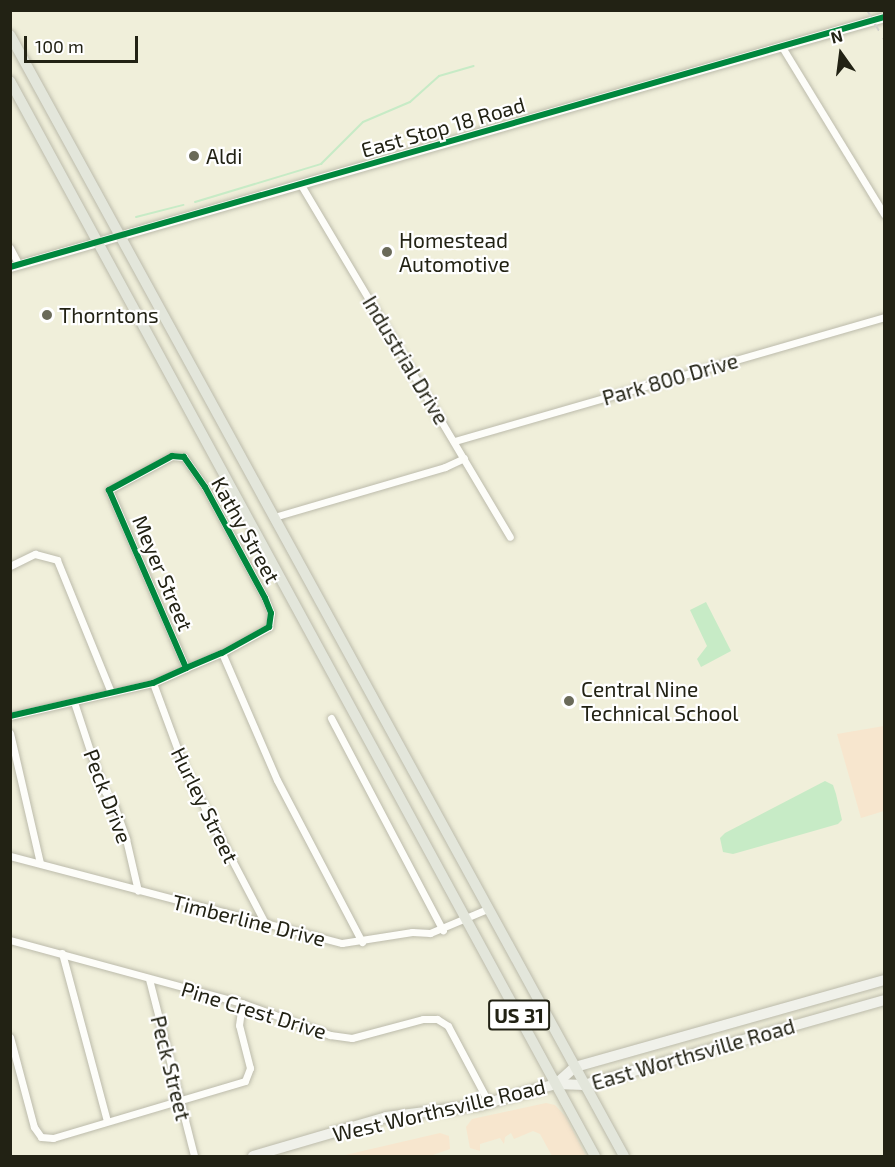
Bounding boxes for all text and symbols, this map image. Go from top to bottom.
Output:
scale bar [27,24,141,62]
north arrow [811,24,871,84]
text: N [829,25,844,47]
text: 100 m [35,35,84,57]
street label: East Stop 18 Road [358,92,528,162]
place label: Aldi [206,143,243,169]
marker: Aldi [187,149,201,163]
place label: Homestead Automotive [399,227,510,277]
marker: Homestead Automotive [380,245,394,259]
street label: Industrial Drive [358,291,454,429]
place label: Thorntons [59,302,159,328]
marker: Thorntons [40,308,54,322]
street label: Park 800 Drive [599,348,741,410]
street label: Kathy Street [206,472,286,588]
street label: Meyer Street [127,511,199,635]
place label: Central Nine Technical School [581,676,739,726]
marker: Central Nine Technical School [562,694,576,708]
street label: Hurley Street [166,743,244,867]
street label: Peck Drive [78,745,138,847]
street label: Timberline Drive [170,889,328,951]
street label: Pine Crest Drive [178,976,330,1044]
road number: US 31 [488,998,550,1032]
street label: Peck Street [146,1013,196,1123]
street label: East Worthsville Road [588,1013,798,1095]
street label: West Worthsville Road [330,1073,548,1147]

